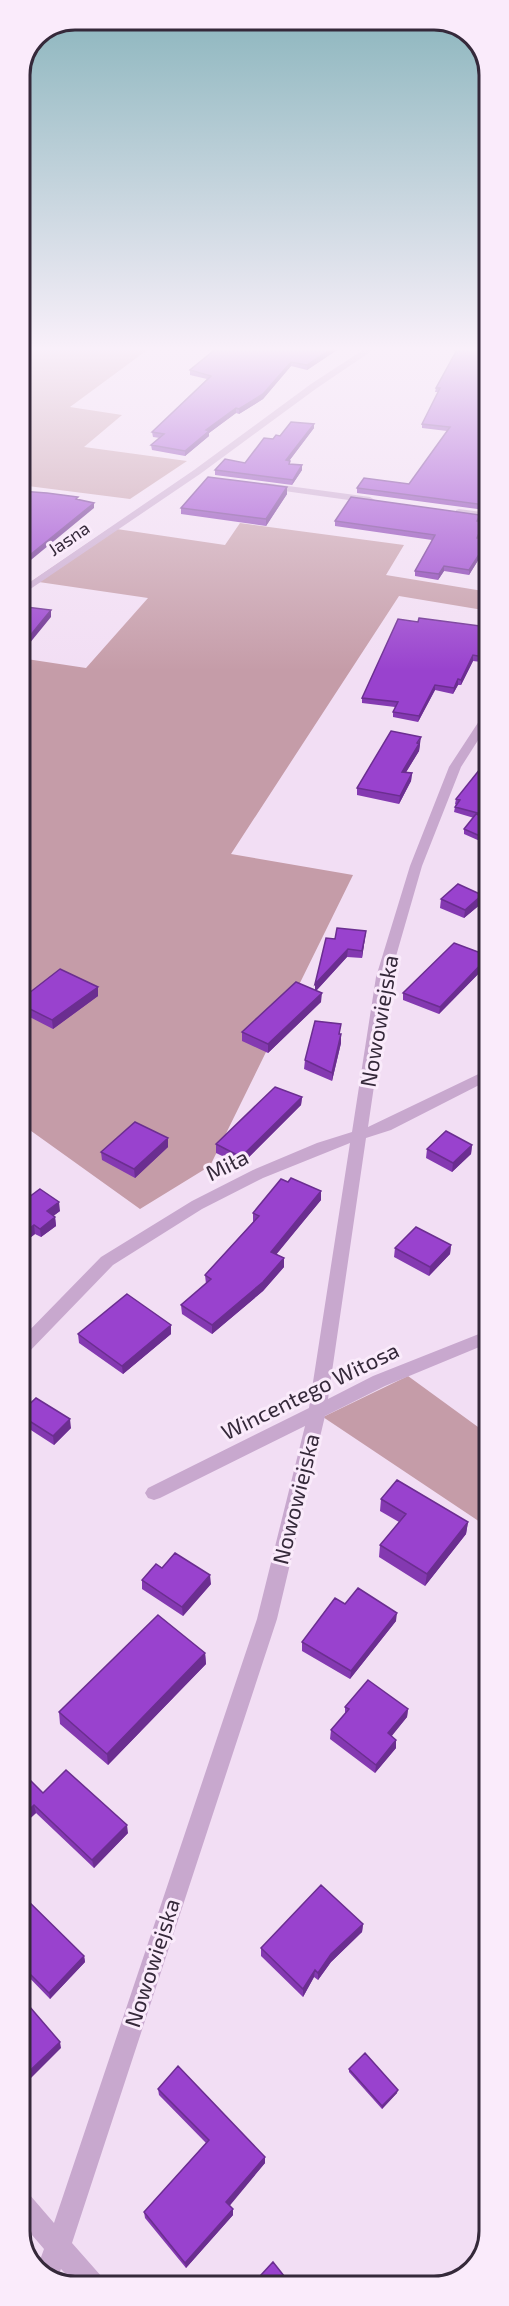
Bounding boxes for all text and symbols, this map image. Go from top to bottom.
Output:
street label: Jasna [43,516,93,560]
street label: Nowowiejska [354,953,403,1089]
street label: Miła [201,1143,252,1185]
street label: Wincentego Witosa [217,1336,403,1444]
street label: Nowowiejska [266,1431,325,1567]
street label: Nowowiejska [118,1895,185,2031]

